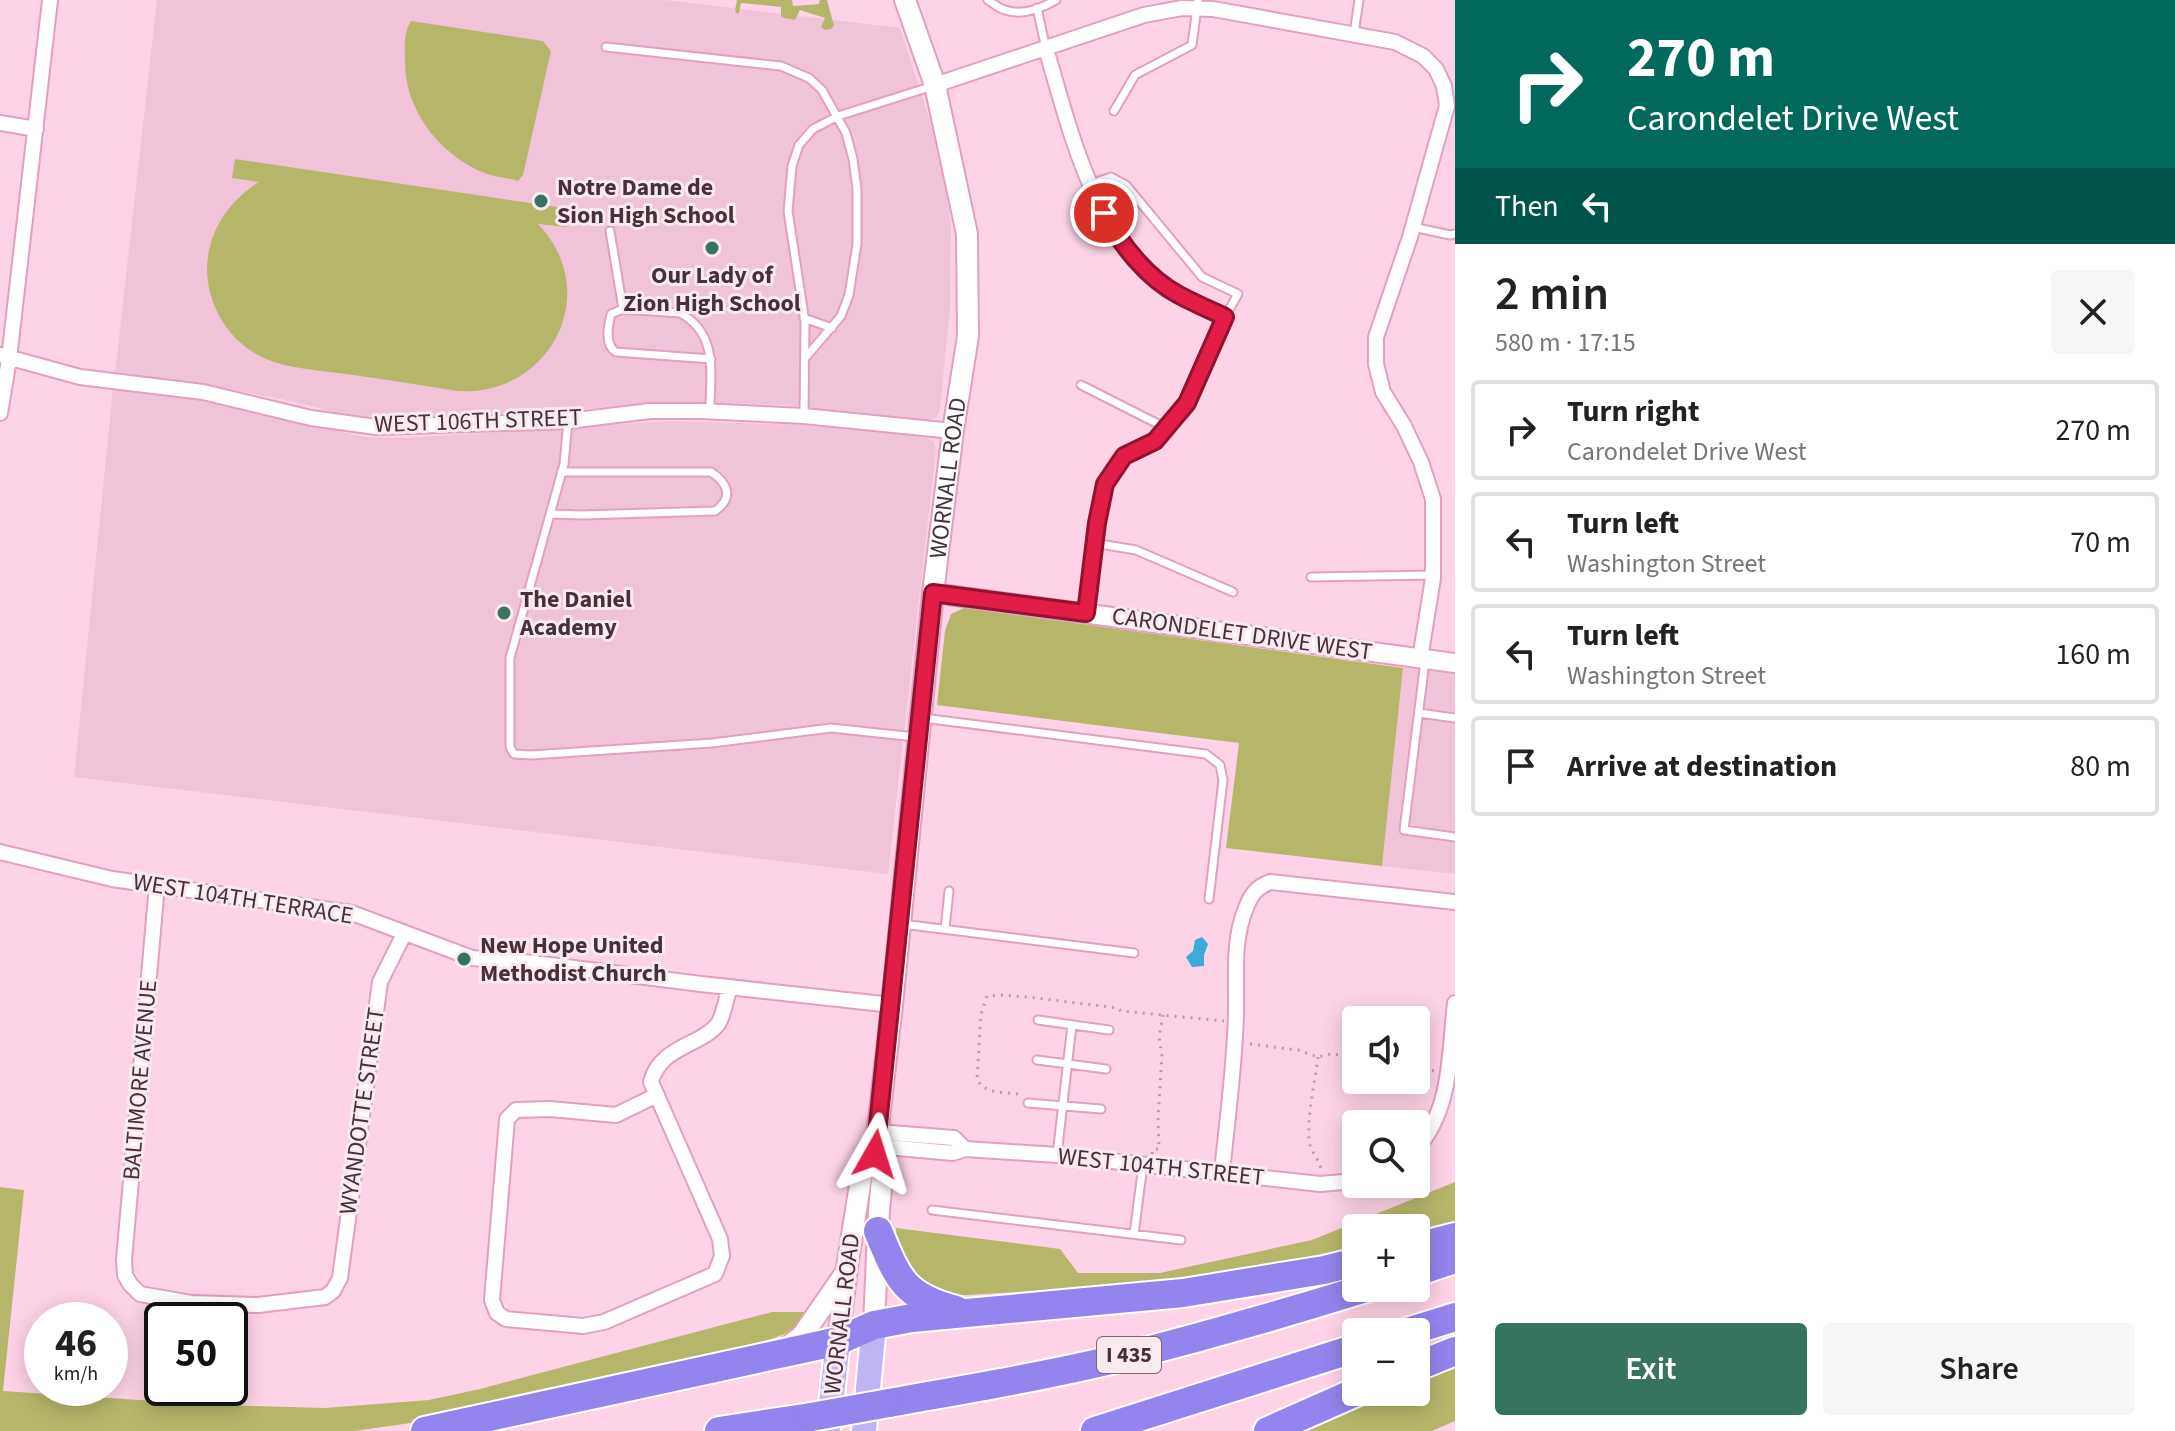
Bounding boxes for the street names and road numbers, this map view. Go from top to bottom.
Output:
street label: WORNALL ROAD [920,395,976,561]
street label: WEST 106TH STREET [374,400,582,442]
street label: CARONDELET DRIVE WEST [1110,598,1375,670]
street label: WEST 104TH TERRACE [130,864,356,934]
street label: BALTIMORE AVENUE [114,978,166,1182]
street label: WYANDOTTE STREET [330,1005,394,1217]
street label: WEST 104TH STREET [1056,1139,1266,1195]
street label: WORNALL ROAD [815,1231,869,1397]
road number: I 435 [1097,1337,1161,1373]

